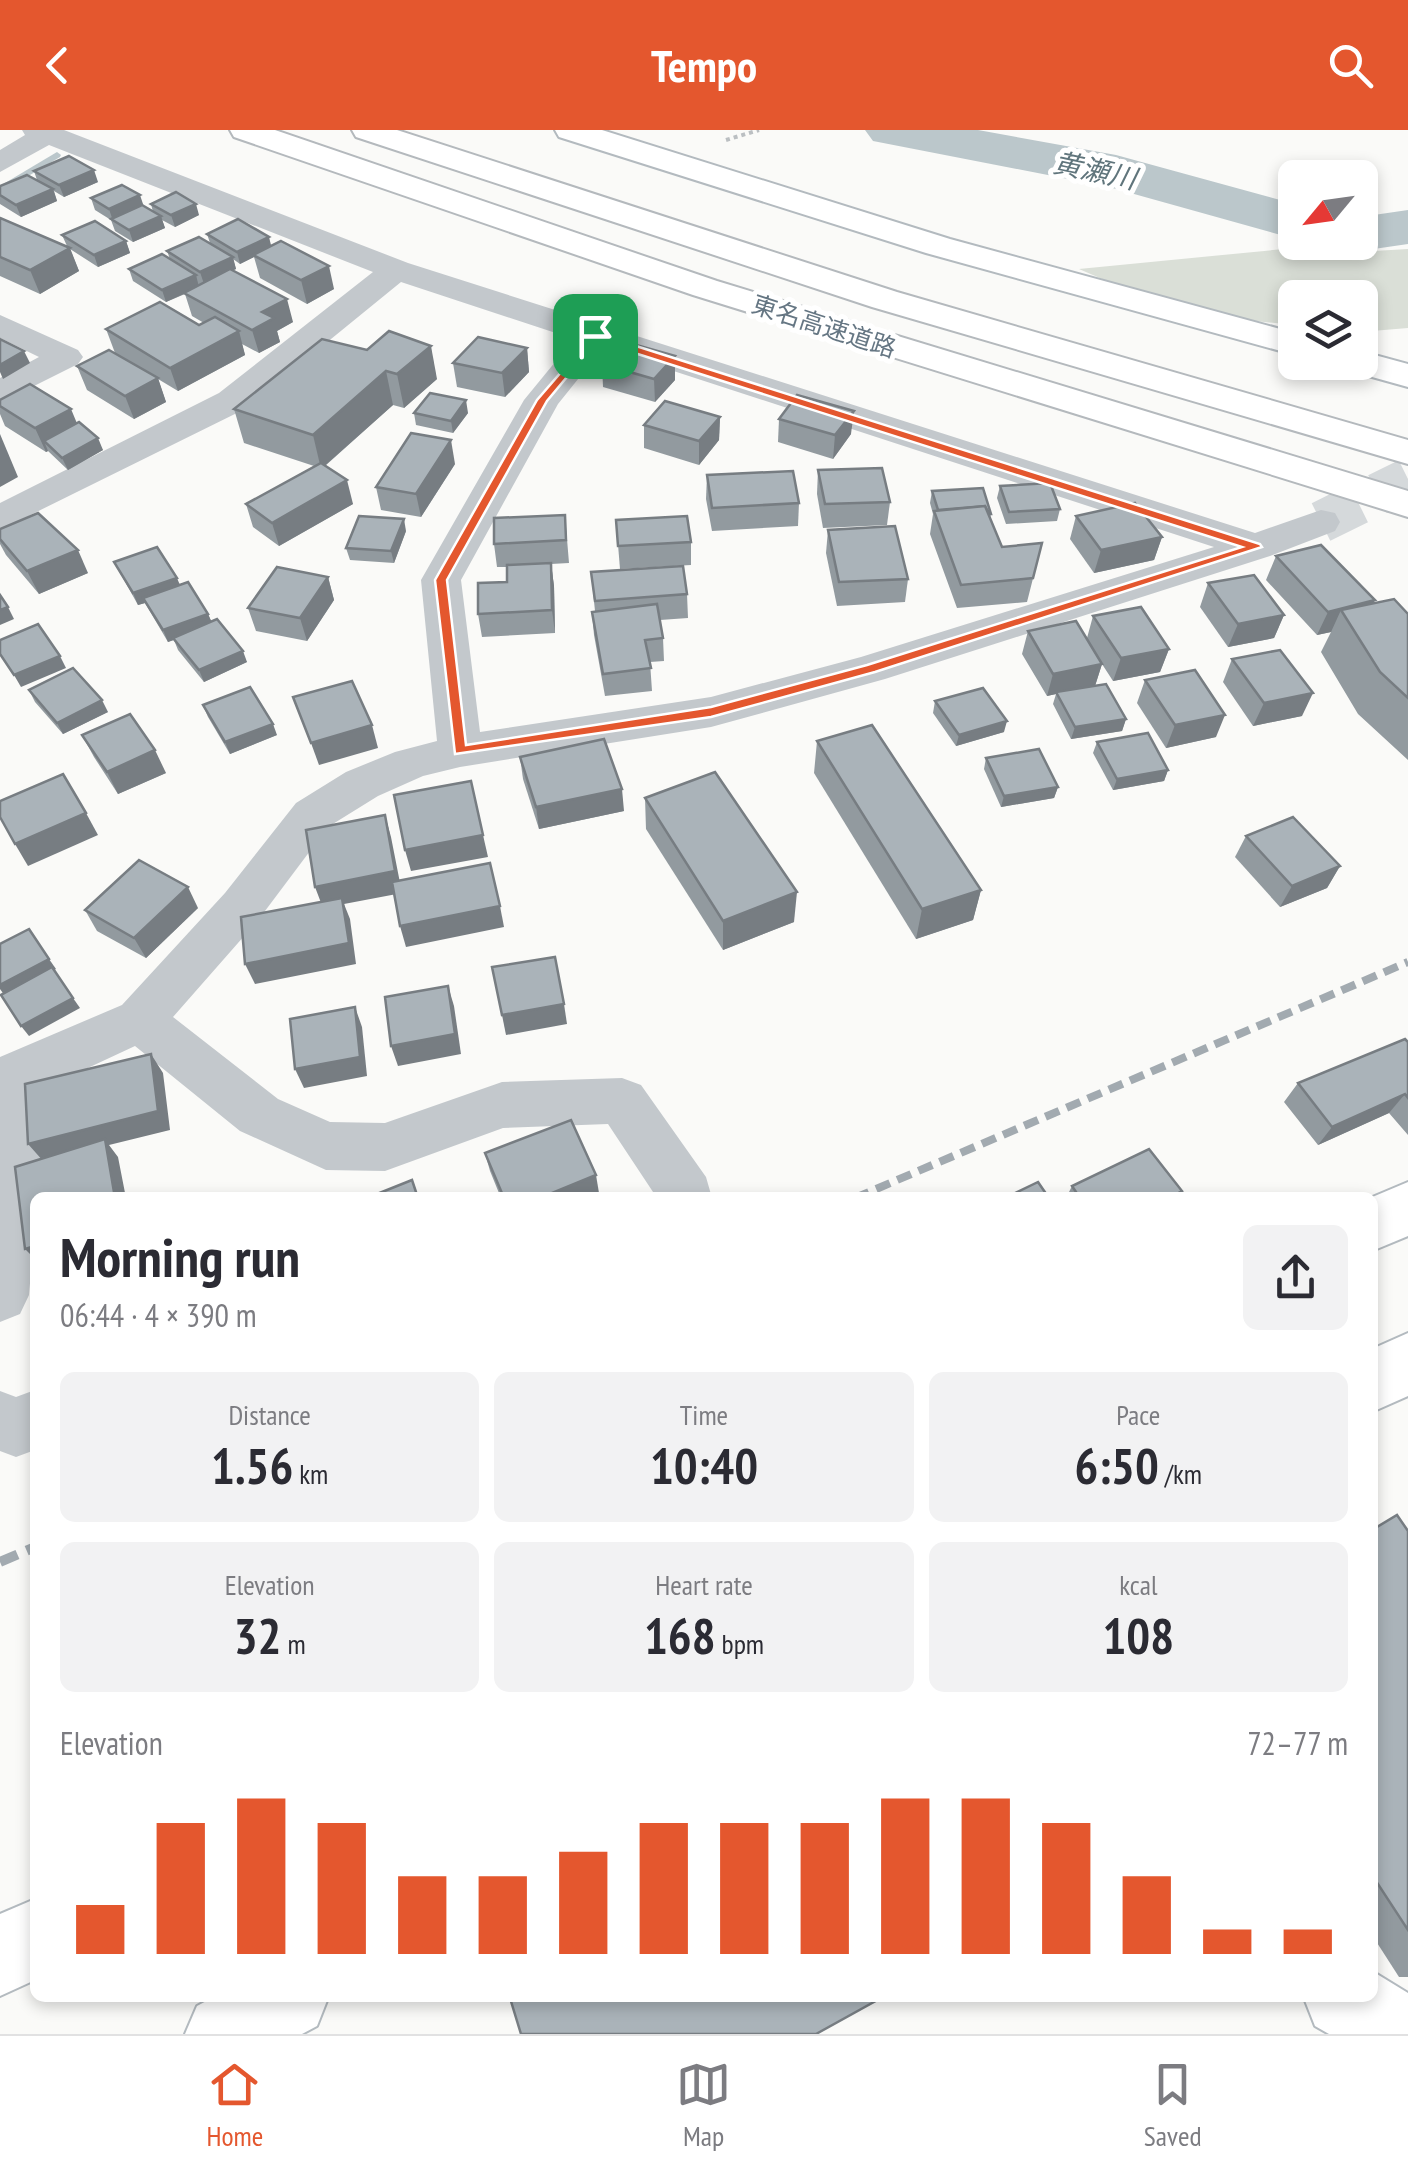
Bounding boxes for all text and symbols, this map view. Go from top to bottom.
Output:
text: Tempo [651,36,757,94]
icon: back [30,38,85,93]
icon: search [1323,38,1378,93]
water label: 黄瀬川 [1050,143,1143,197]
north arrow [1278,160,1378,260]
map controls [1278,160,1378,380]
button: layers [1278,280,1378,380]
street label: 東名高速道路 [748,288,900,364]
pin [553,294,638,379]
icon: arrive [568,309,623,364]
text: Morning run [60,1221,300,1292]
button: share [1243,1225,1348,1330]
text: 06:44 · 4 × 390 m [60,1294,257,1336]
text: Distance [228,1396,311,1433]
text: Time [680,1396,728,1433]
text: Pace [1116,1396,1160,1433]
text: 1.56 [211,1433,293,1498]
text: 10:40 [650,1433,758,1498]
text: 6:50 [1075,1433,1159,1498]
text: km [293,1455,328,1492]
text: /km [1159,1455,1202,1492]
text: Elevation [225,1566,315,1603]
text: Heart rate [655,1566,753,1603]
text: kcal [1119,1566,1157,1603]
text: 32 [234,1603,281,1668]
text: 168 [644,1603,716,1668]
text: 108 [1102,1603,1174,1668]
text: m [281,1625,306,1662]
text: bpm [716,1625,764,1662]
text: Elevation [60,1722,163,1764]
text: 72–77 m [1247,1722,1348,1764]
tab: Home [206,2057,263,2154]
tab: Map [676,2057,731,2154]
tab: Saved [1144,2057,1202,2154]

